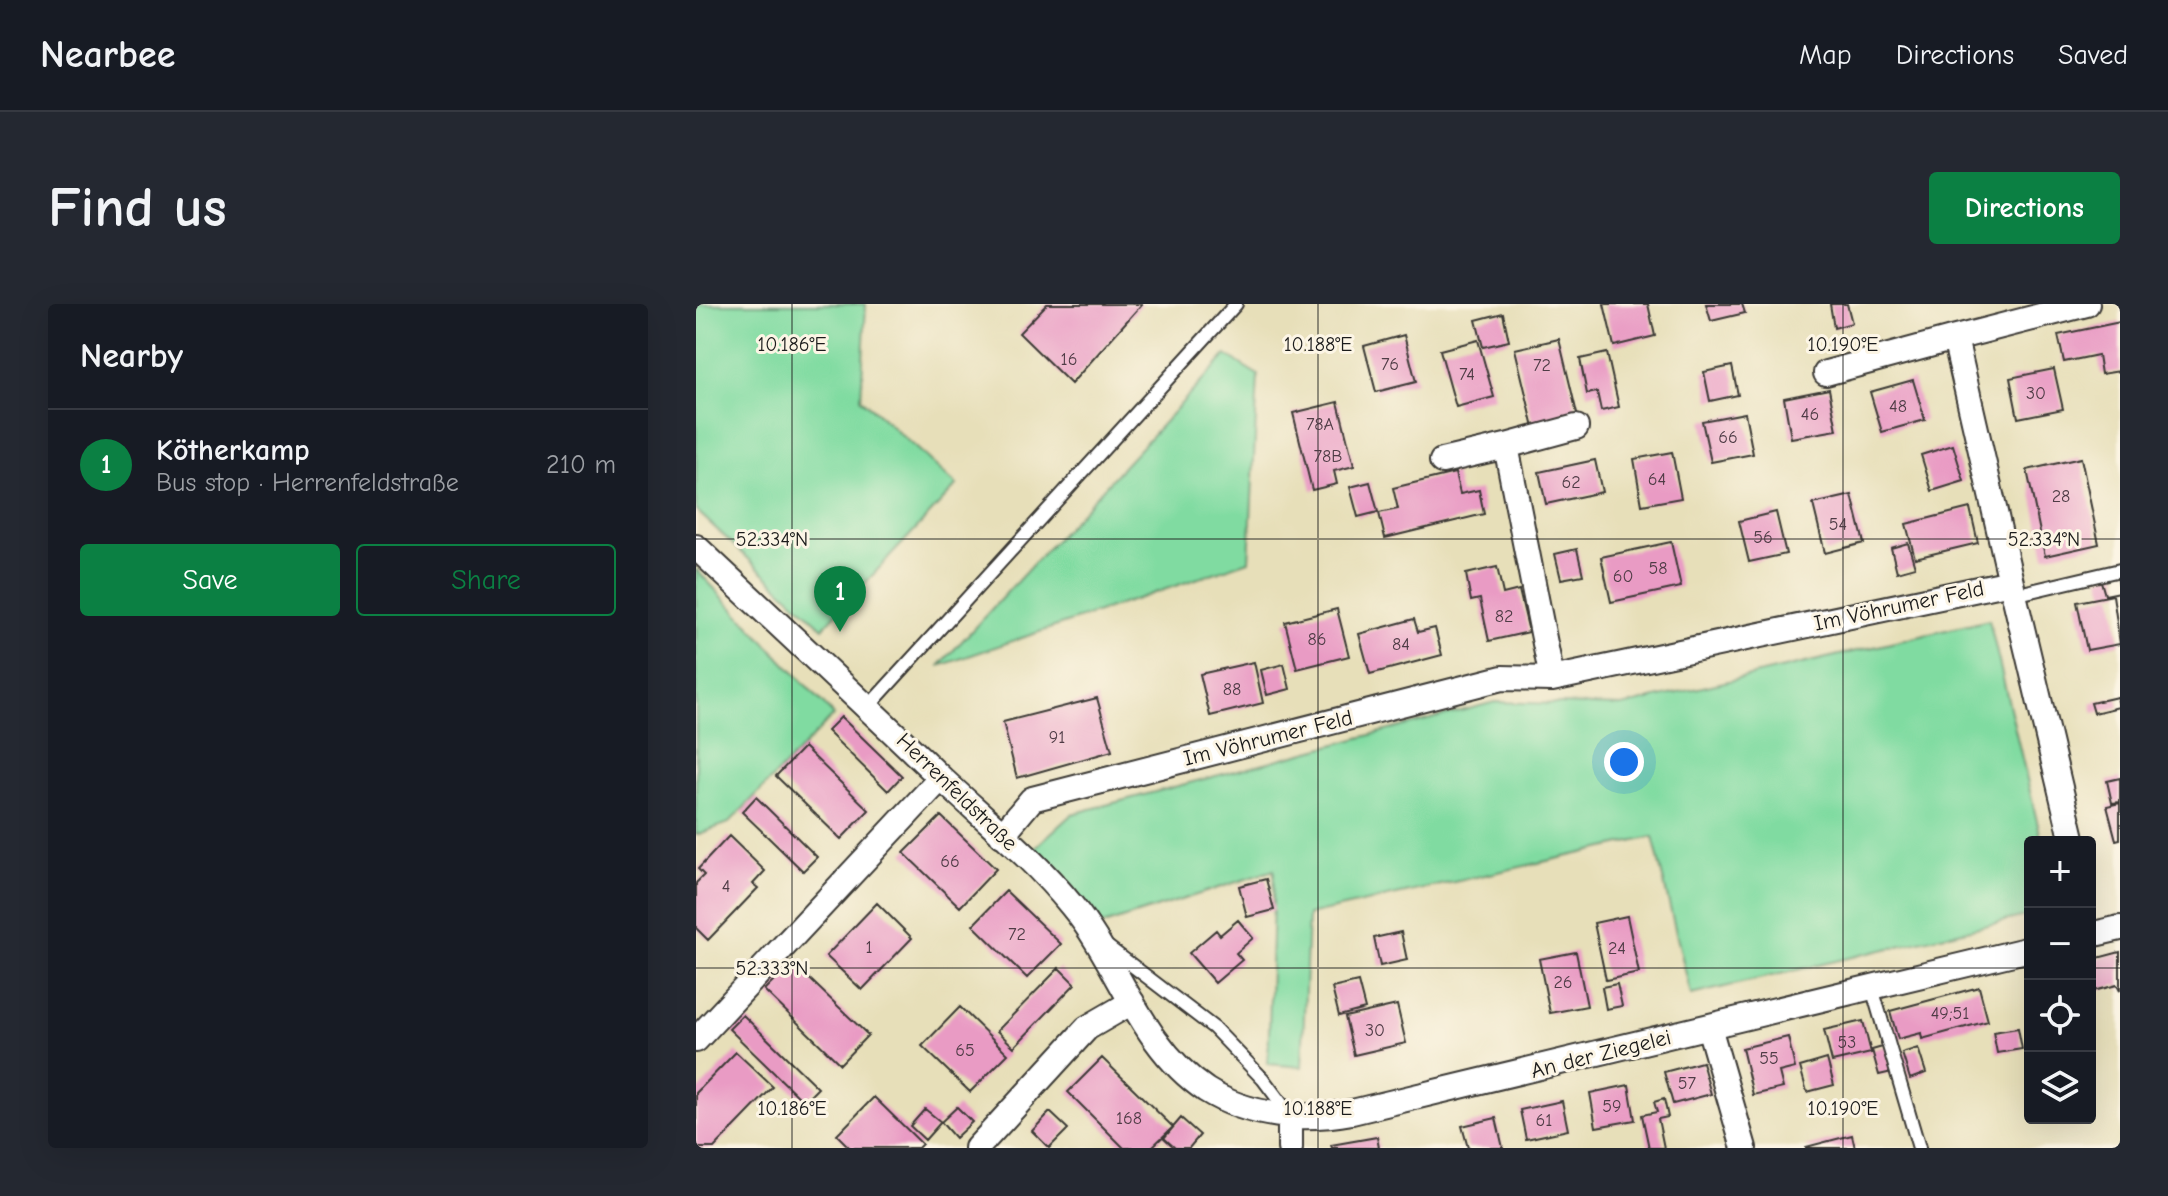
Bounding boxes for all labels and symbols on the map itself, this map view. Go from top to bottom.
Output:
text: 10.186°E [757,333,827,356]
text: 10.188°E [1284,333,1352,356]
text: 10.190°E [1808,333,1878,356]
house number: 16 [1061,349,1077,370]
house number: 76 [1381,354,1399,375]
house number: 72 [1533,355,1551,376]
house number: 74 [1459,364,1475,385]
house number: 30 [2026,383,2046,404]
house number: 48 [1889,396,1907,417]
house number: 46 [1801,404,1819,425]
house number: 78A [1306,414,1334,435]
house number: 66 [1718,427,1738,448]
house number: 78B [1314,446,1342,467]
house number: 64 [1648,469,1666,490]
house number: 62 [1561,472,1581,493]
house number: 28 [2052,486,2070,507]
house number: 54 [1829,514,1847,535]
house number: 56 [1753,527,1773,548]
text: 52.334°N [736,528,808,551]
text: 52.334°N [2008,528,2080,551]
house number: 58 [1648,558,1668,579]
pin: 1 [814,566,866,632]
house number: 60 [1613,566,1633,587]
street label: Im Vöhrumer Feld [1812,575,1986,637]
house number: 82 [1495,606,1513,627]
house number: 86 [1307,629,1327,650]
house number: 84 [1392,634,1410,655]
house number: 88 [1223,679,1241,700]
street label: Im Vöhrumer Feld [1181,704,1355,772]
house number: 91 [1049,727,1065,748]
street label: Herrenfeldstraße [891,728,1023,856]
your location [1604,742,1644,782]
house number: 66 [940,851,960,872]
house number: 4 [722,876,730,897]
house number: 72 [1008,924,1026,945]
house number: 1 [865,937,873,958]
house number: 24 [1608,938,1626,959]
text: 52.333°N [736,957,808,980]
house number: 26 [1553,972,1573,993]
house number: 49;51 [1931,1003,1969,1024]
house number: 30 [1365,1020,1385,1041]
street label: An der Ziegelei [1528,1024,1674,1084]
house number: 53 [1838,1032,1856,1053]
house number: 65 [955,1040,975,1061]
house number: 55 [1759,1048,1779,1069]
house number: 57 [1678,1073,1697,1094]
house number: 59 [1602,1096,1622,1117]
text: 10.186°E [757,1097,827,1120]
text: 10.188°E [1284,1097,1352,1120]
text: 10.190°E [1808,1097,1878,1120]
house number: 168 [1116,1108,1142,1129]
house number: 61 [1536,1110,1552,1131]

